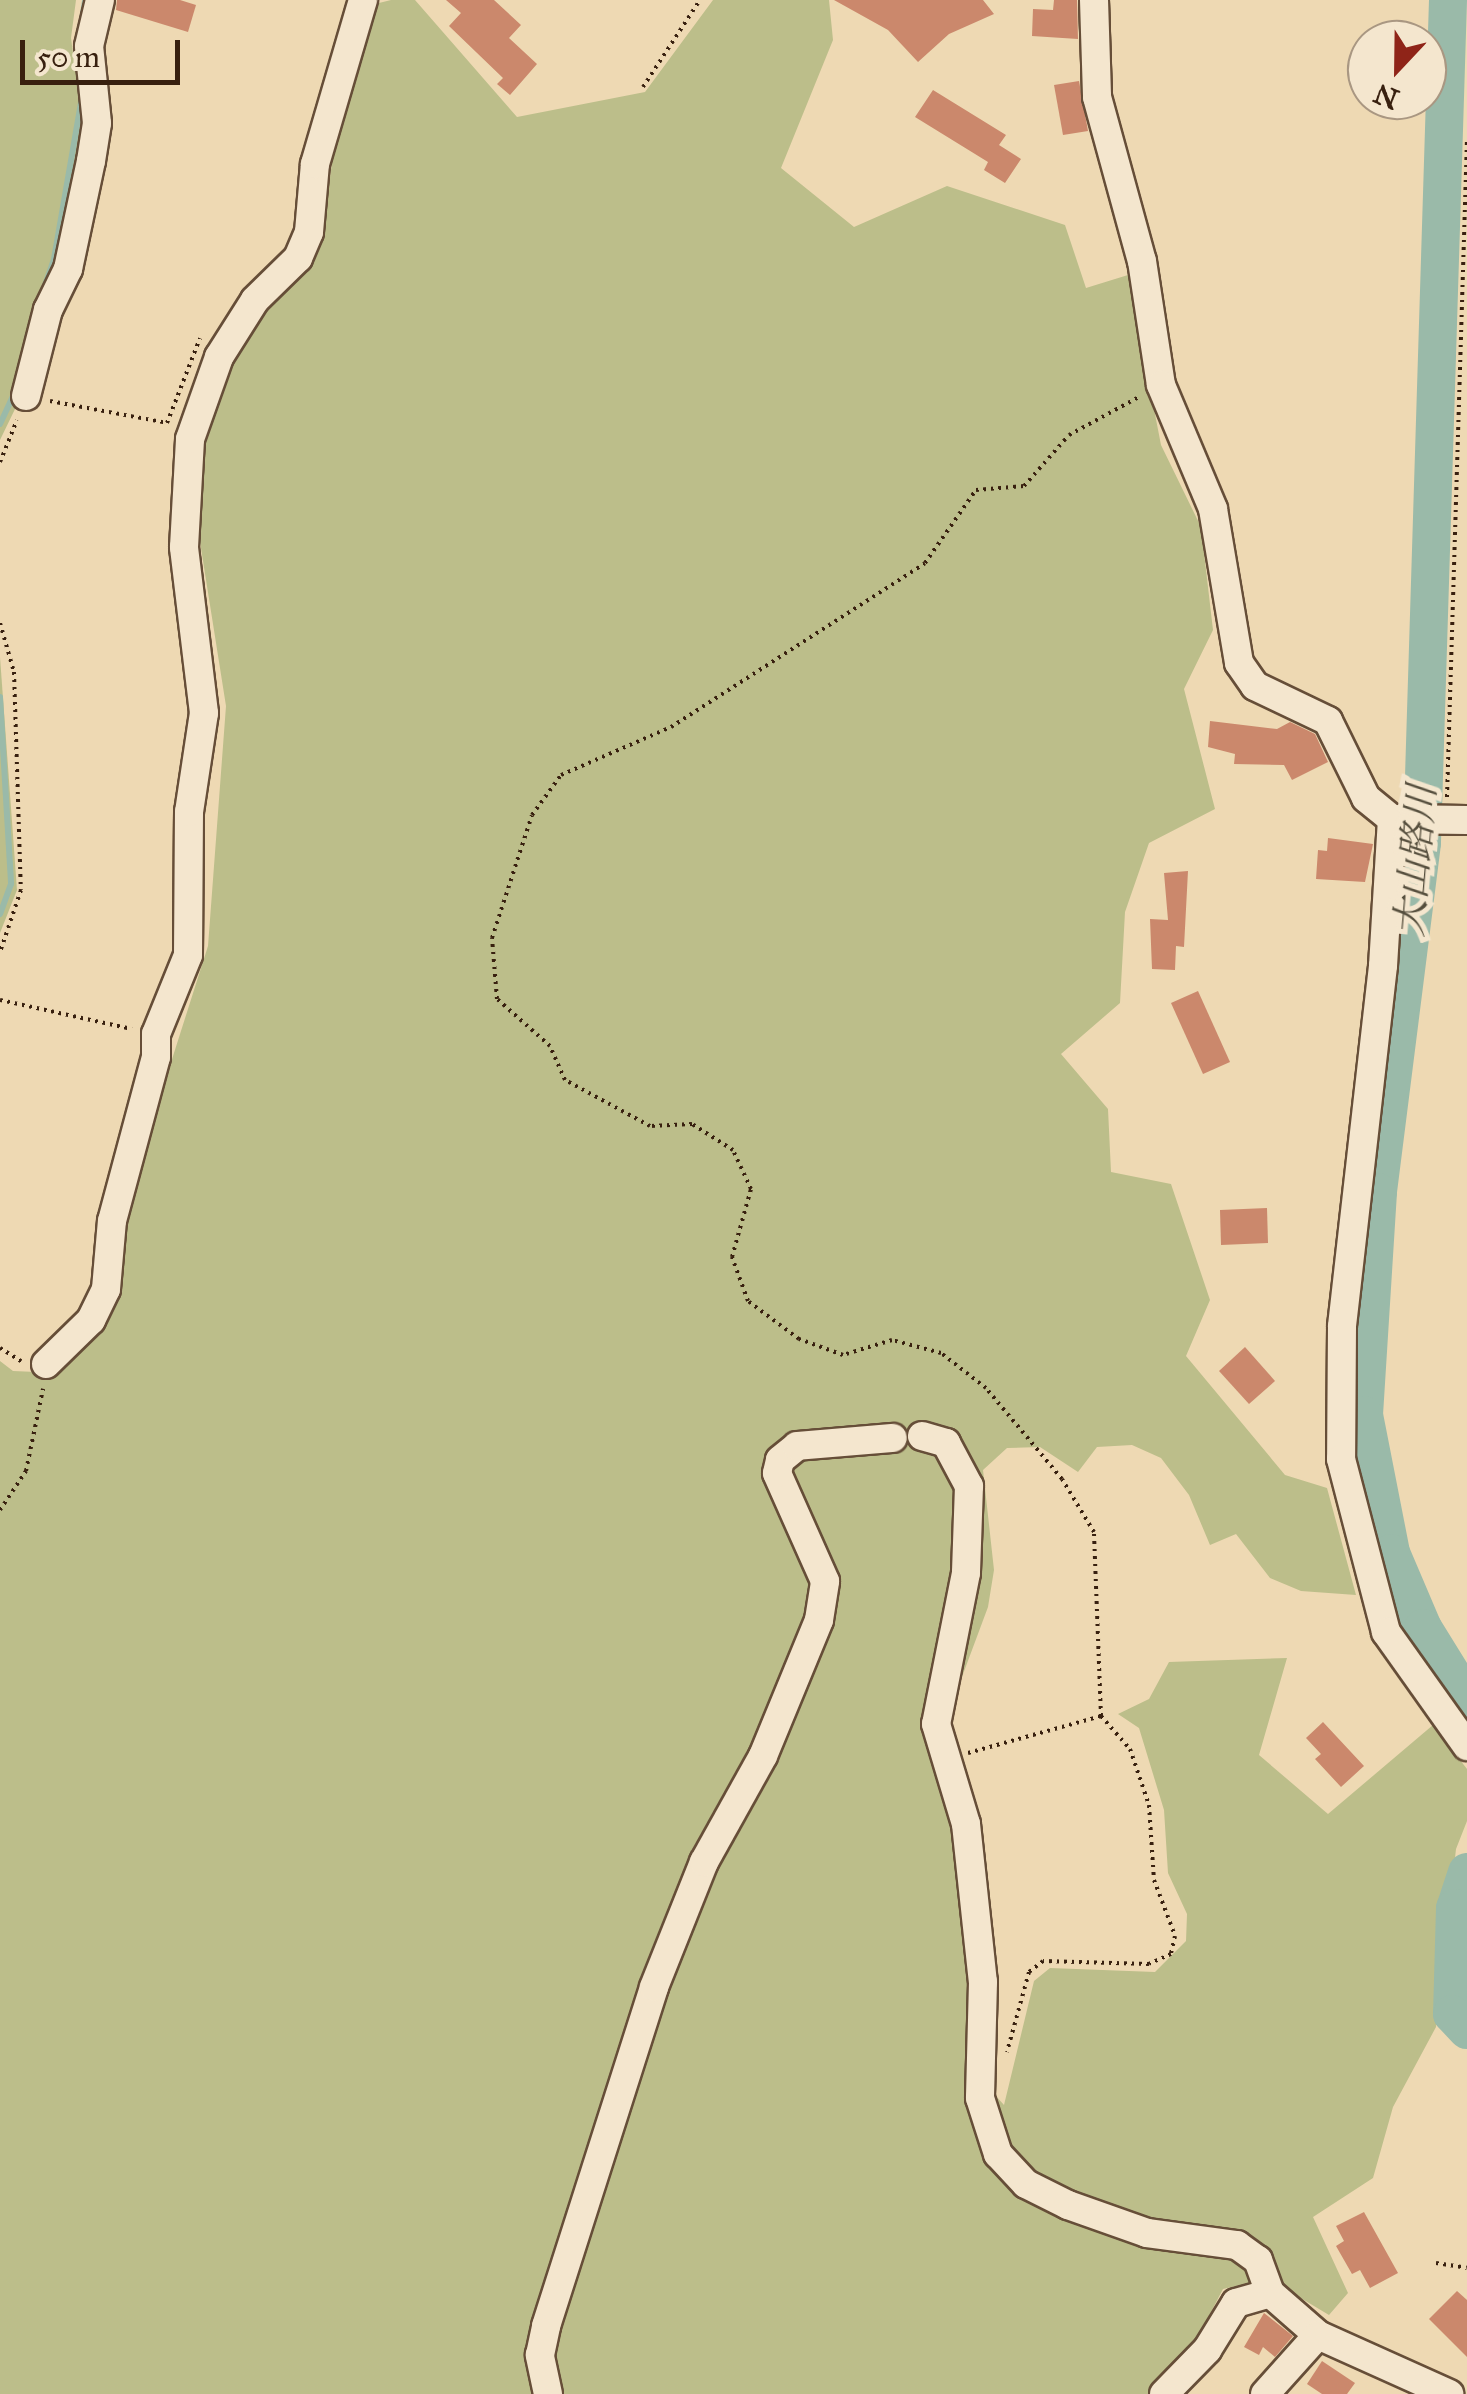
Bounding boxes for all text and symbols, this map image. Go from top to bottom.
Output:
scale bar [25,20,185,82]
north arrow [1347,20,1447,120]
text: 50 m [37,39,100,75]
text: N [1369,76,1404,117]
water label: 大山路川 [1387,783,1445,939]

